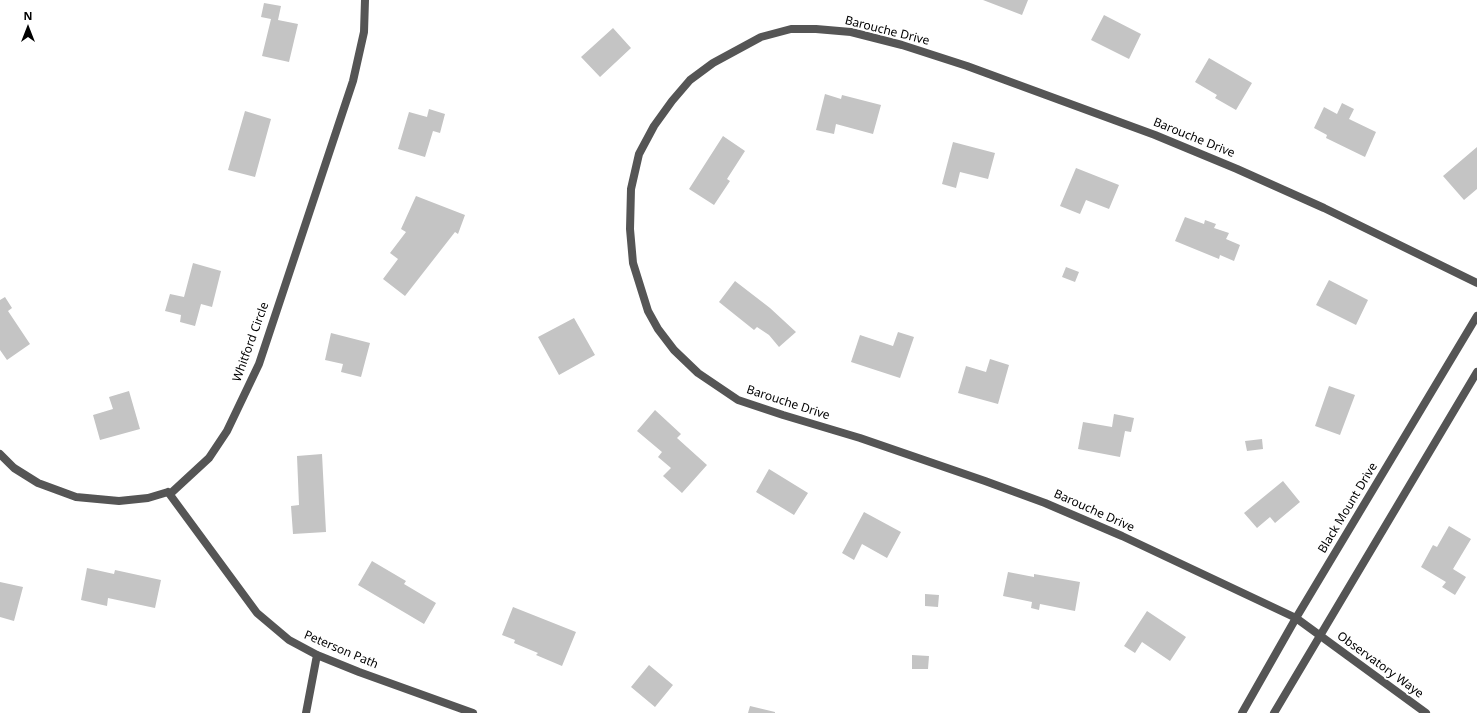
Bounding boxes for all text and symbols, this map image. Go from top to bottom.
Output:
north arrow [8,8,48,48]
text: N [24,8,32,23]
street label: Barouche Drive [843,14,931,48]
street label: Barouche Drive [1151,115,1237,161]
street label: Whitford Circle [230,300,272,384]
street label: Barouche Drive [745,383,831,423]
street label: Black Mount Drive [1315,460,1381,556]
street label: Barouche Drive [1051,487,1137,535]
street label: Peterson Path [302,628,380,672]
street label: Observatory Waye [1334,629,1426,701]

